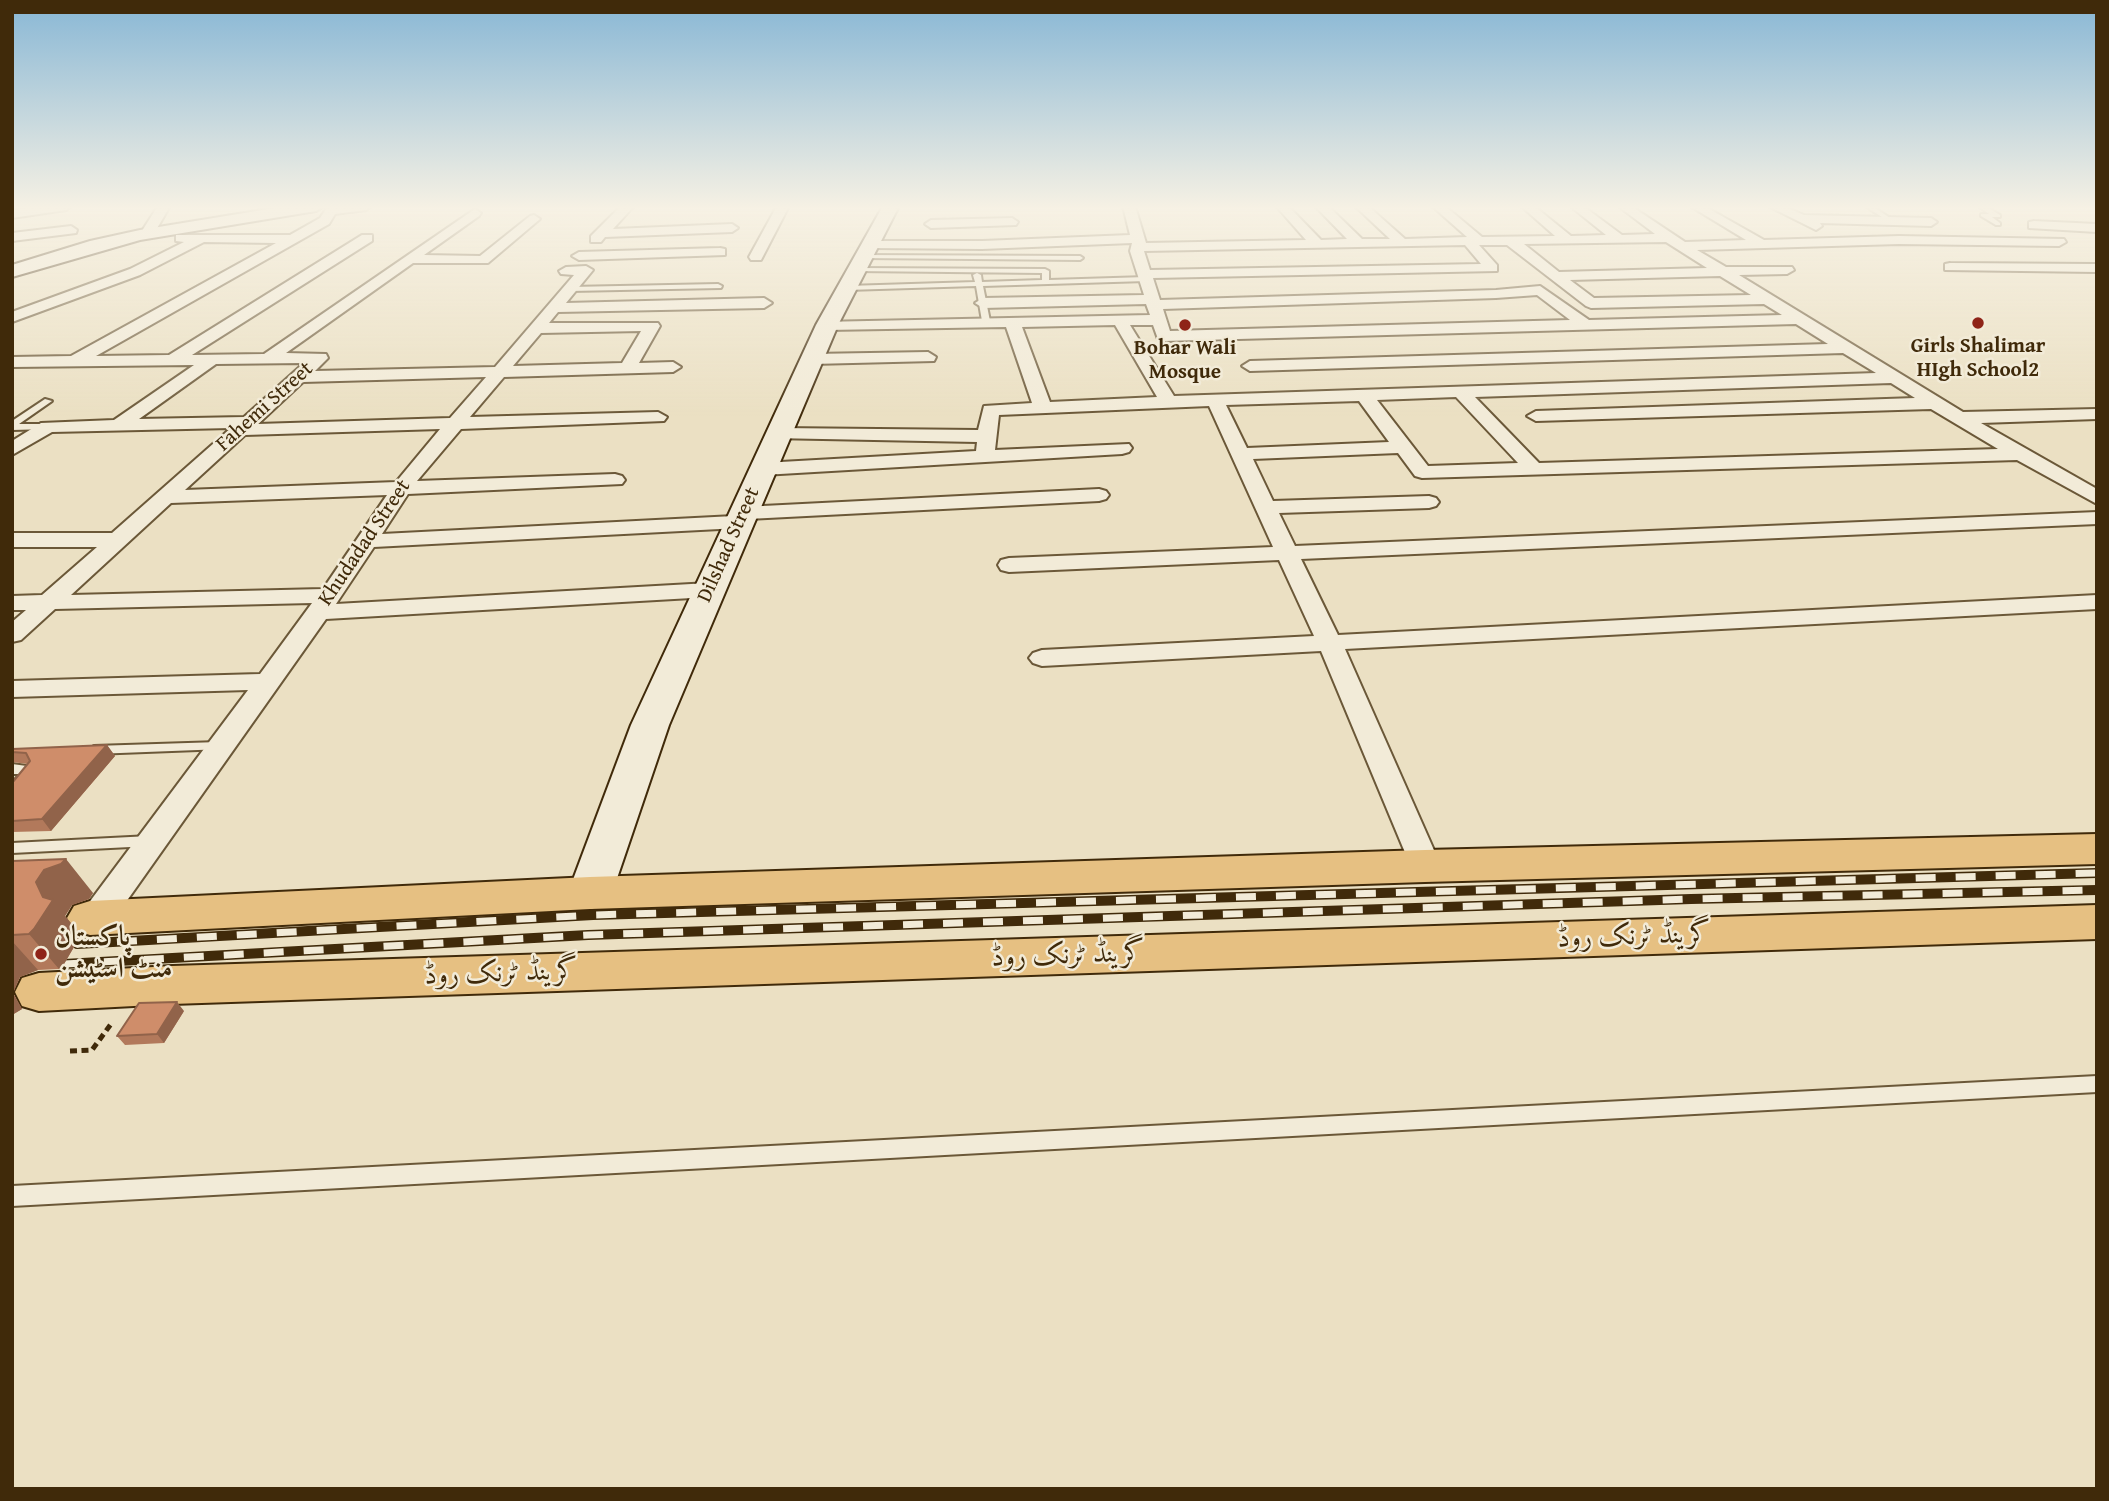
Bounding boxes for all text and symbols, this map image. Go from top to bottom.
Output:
marker: Girls Shalimar HIgh School2 [1970,315,1986,331]
marker: Bohar Wali Mosque [1177,317,1193,333]
place label: Girls Shalimar HIgh School2 [1911,334,2045,384]
place label: Bohar Wali Mosque [1134,336,1236,386]
street label: Fahemi Street [211,357,319,457]
street label: Khudadad Street [314,475,416,611]
street label: Dilshad Street [692,483,766,607]
street label: گرینڈ ٹرنک روڈ [1557,918,1711,956]
place label: پاکستان منٹ اسٹیشن [55,921,172,987]
street label: گرینڈ ٹرنک روڈ [991,937,1145,975]
marker: پاکستان منٹ اسٹیشن [33,946,49,962]
street label: گرینڈ ٹرنک روڈ [424,955,578,993]

